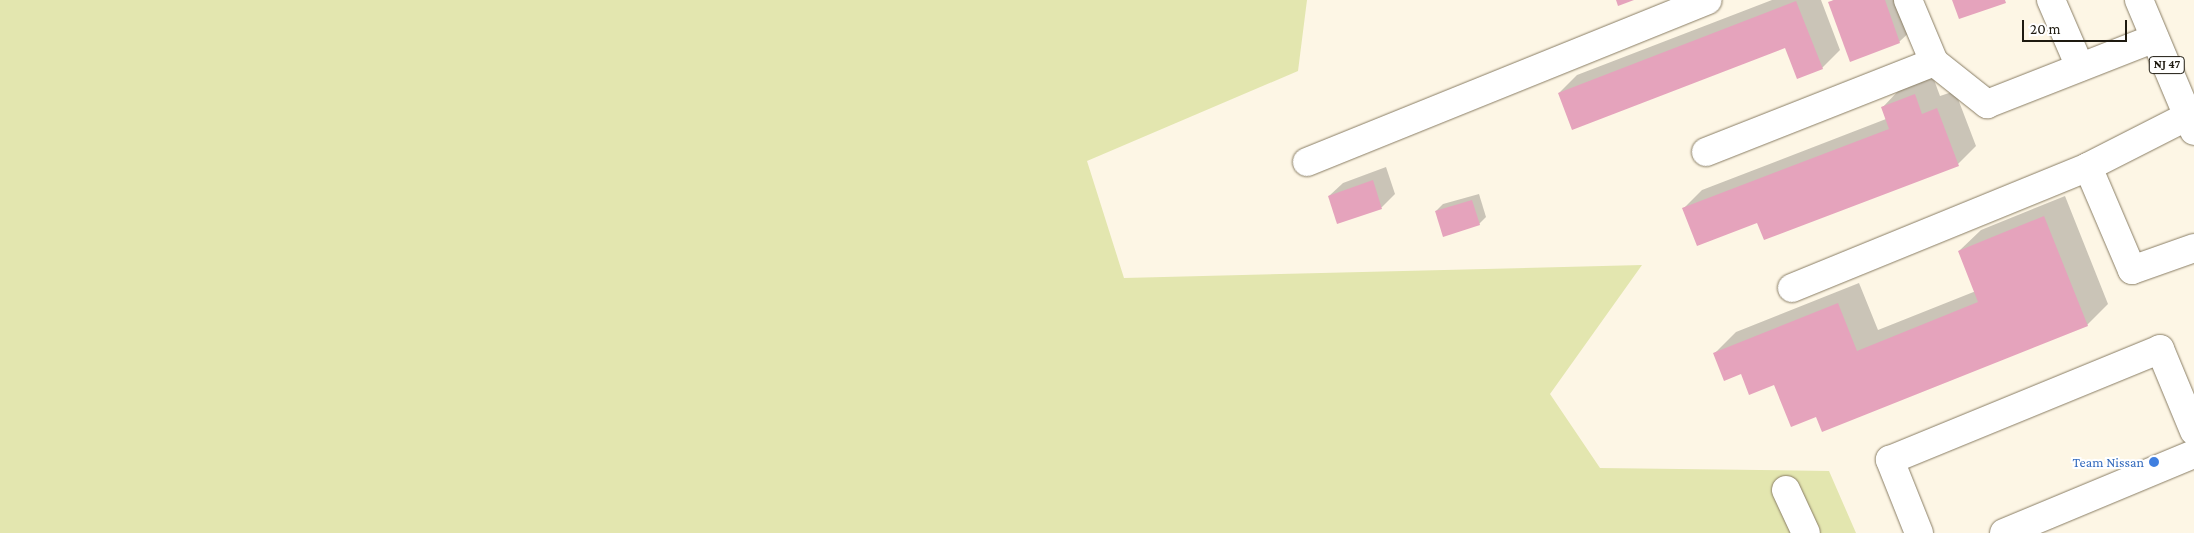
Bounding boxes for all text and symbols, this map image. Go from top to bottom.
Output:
scale bar [2024,10,2129,42]
text: 20 m [2030,21,2061,37]
road number: NJ 47 [2148,56,2186,74]
place label: Team Nissan [2073,454,2144,470]
marker: Team Nissan [2148,456,2160,468]

